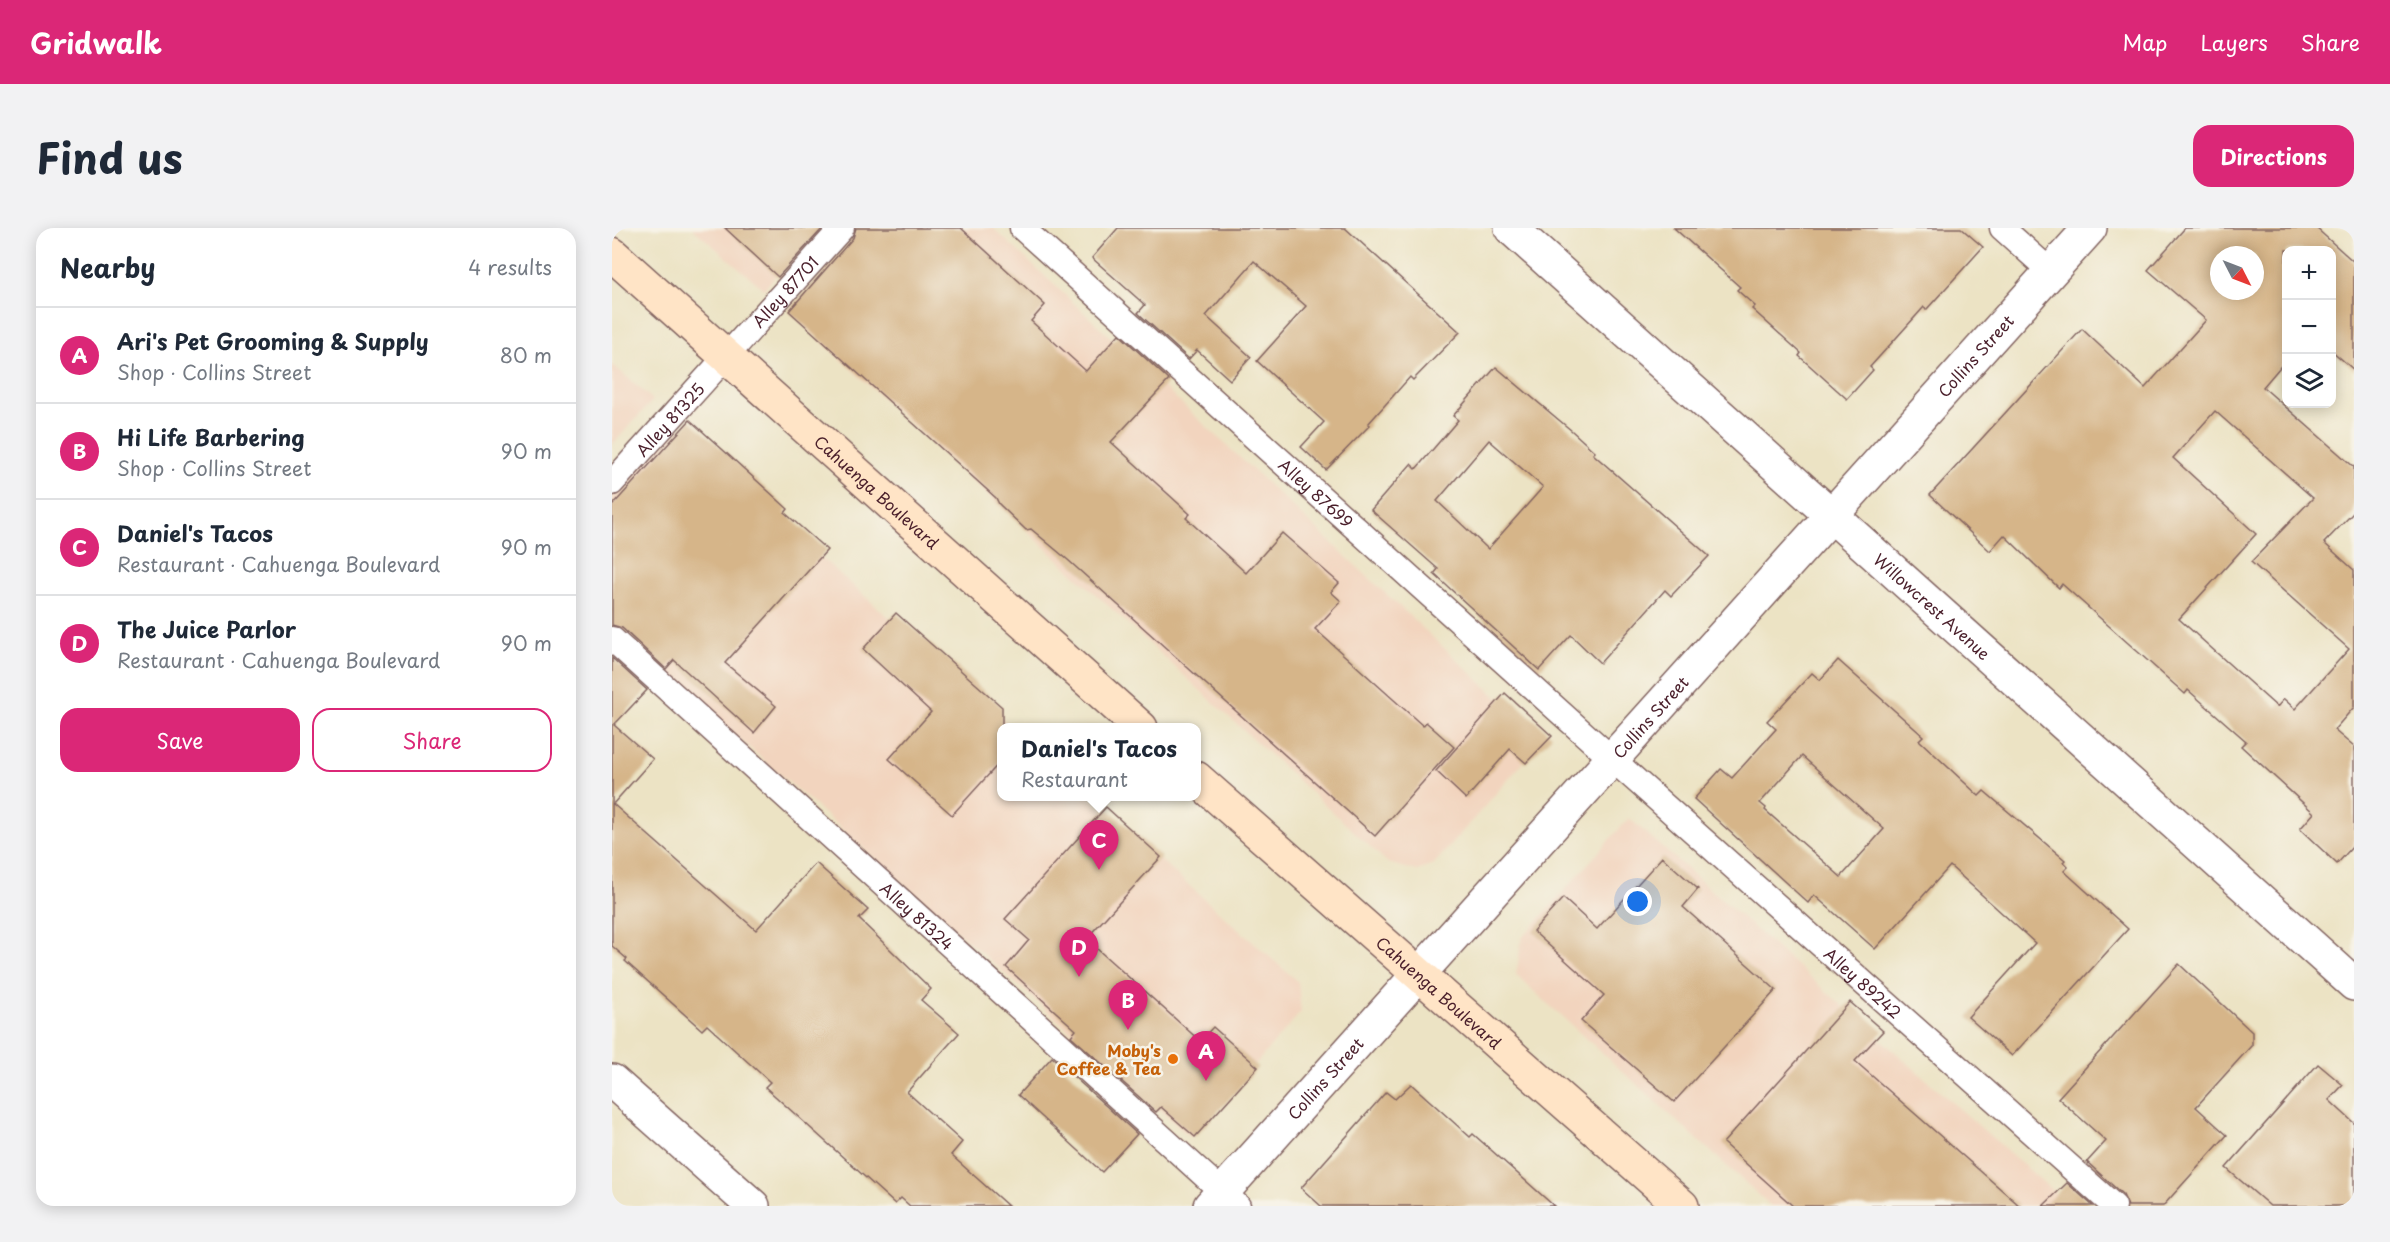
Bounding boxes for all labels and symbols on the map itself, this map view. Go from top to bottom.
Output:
north arrow [2210,246,2264,300]
street label: Alley 87701 [746,250,823,332]
street label: Collins Street [1932,309,2019,402]
street label: Alley 81325 [630,377,709,461]
street label: Cahuenga Boulevard [810,429,945,554]
street label: Alley 87699 [1274,453,1359,533]
street label: Willowcrest Avenue [1869,547,1996,665]
street label: Collins Street [1607,670,1694,763]
pin: C [1080,820,1118,870]
street label: Alley 81324 [875,876,959,955]
your location [1623,887,1652,916]
pin: D [1060,928,1098,977]
street label: Cahuenga Boulevard [1371,930,1507,1054]
street label: Alley 89242 [1819,942,1907,1024]
pin: B [1108,980,1148,1030]
street label: Collins Street [1281,1031,1369,1125]
pin: A [1186,1032,1226,1081]
place label: Moby's Coffee & Tea [1057,1038,1161,1080]
marker: Moby's Coffee & Tea [1166,1052,1180,1066]

